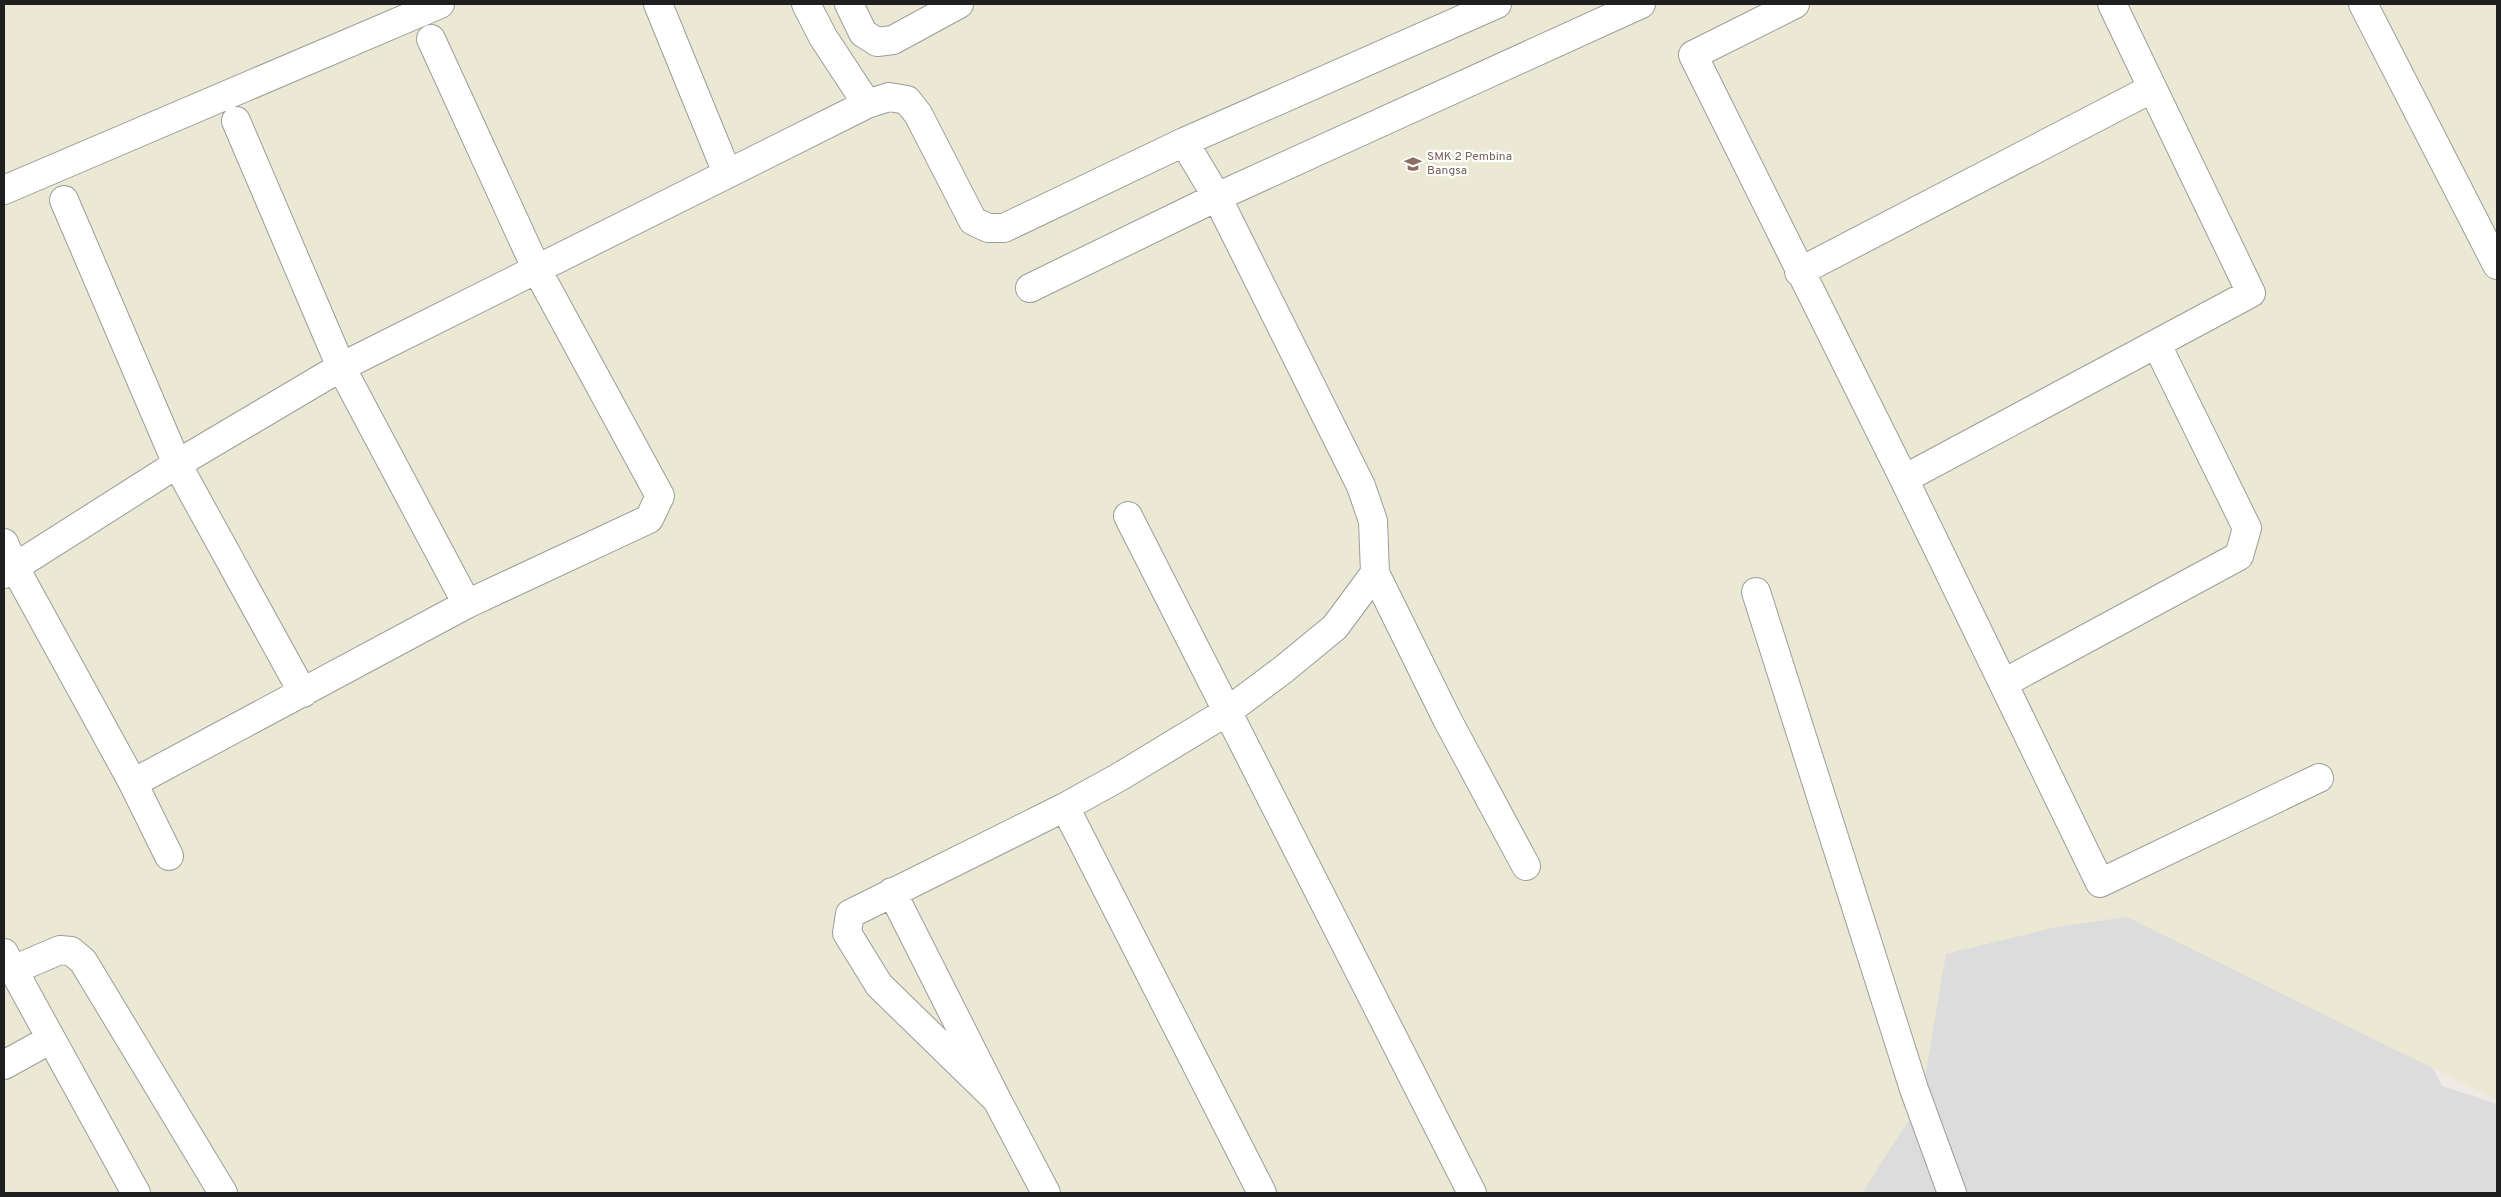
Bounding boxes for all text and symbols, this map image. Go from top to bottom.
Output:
place label: SMK 2 Pembina Bangsa [1427,149,1512,179]
school or university icon: SMK 2 Pembina Bangsa [1403,154,1423,174]

